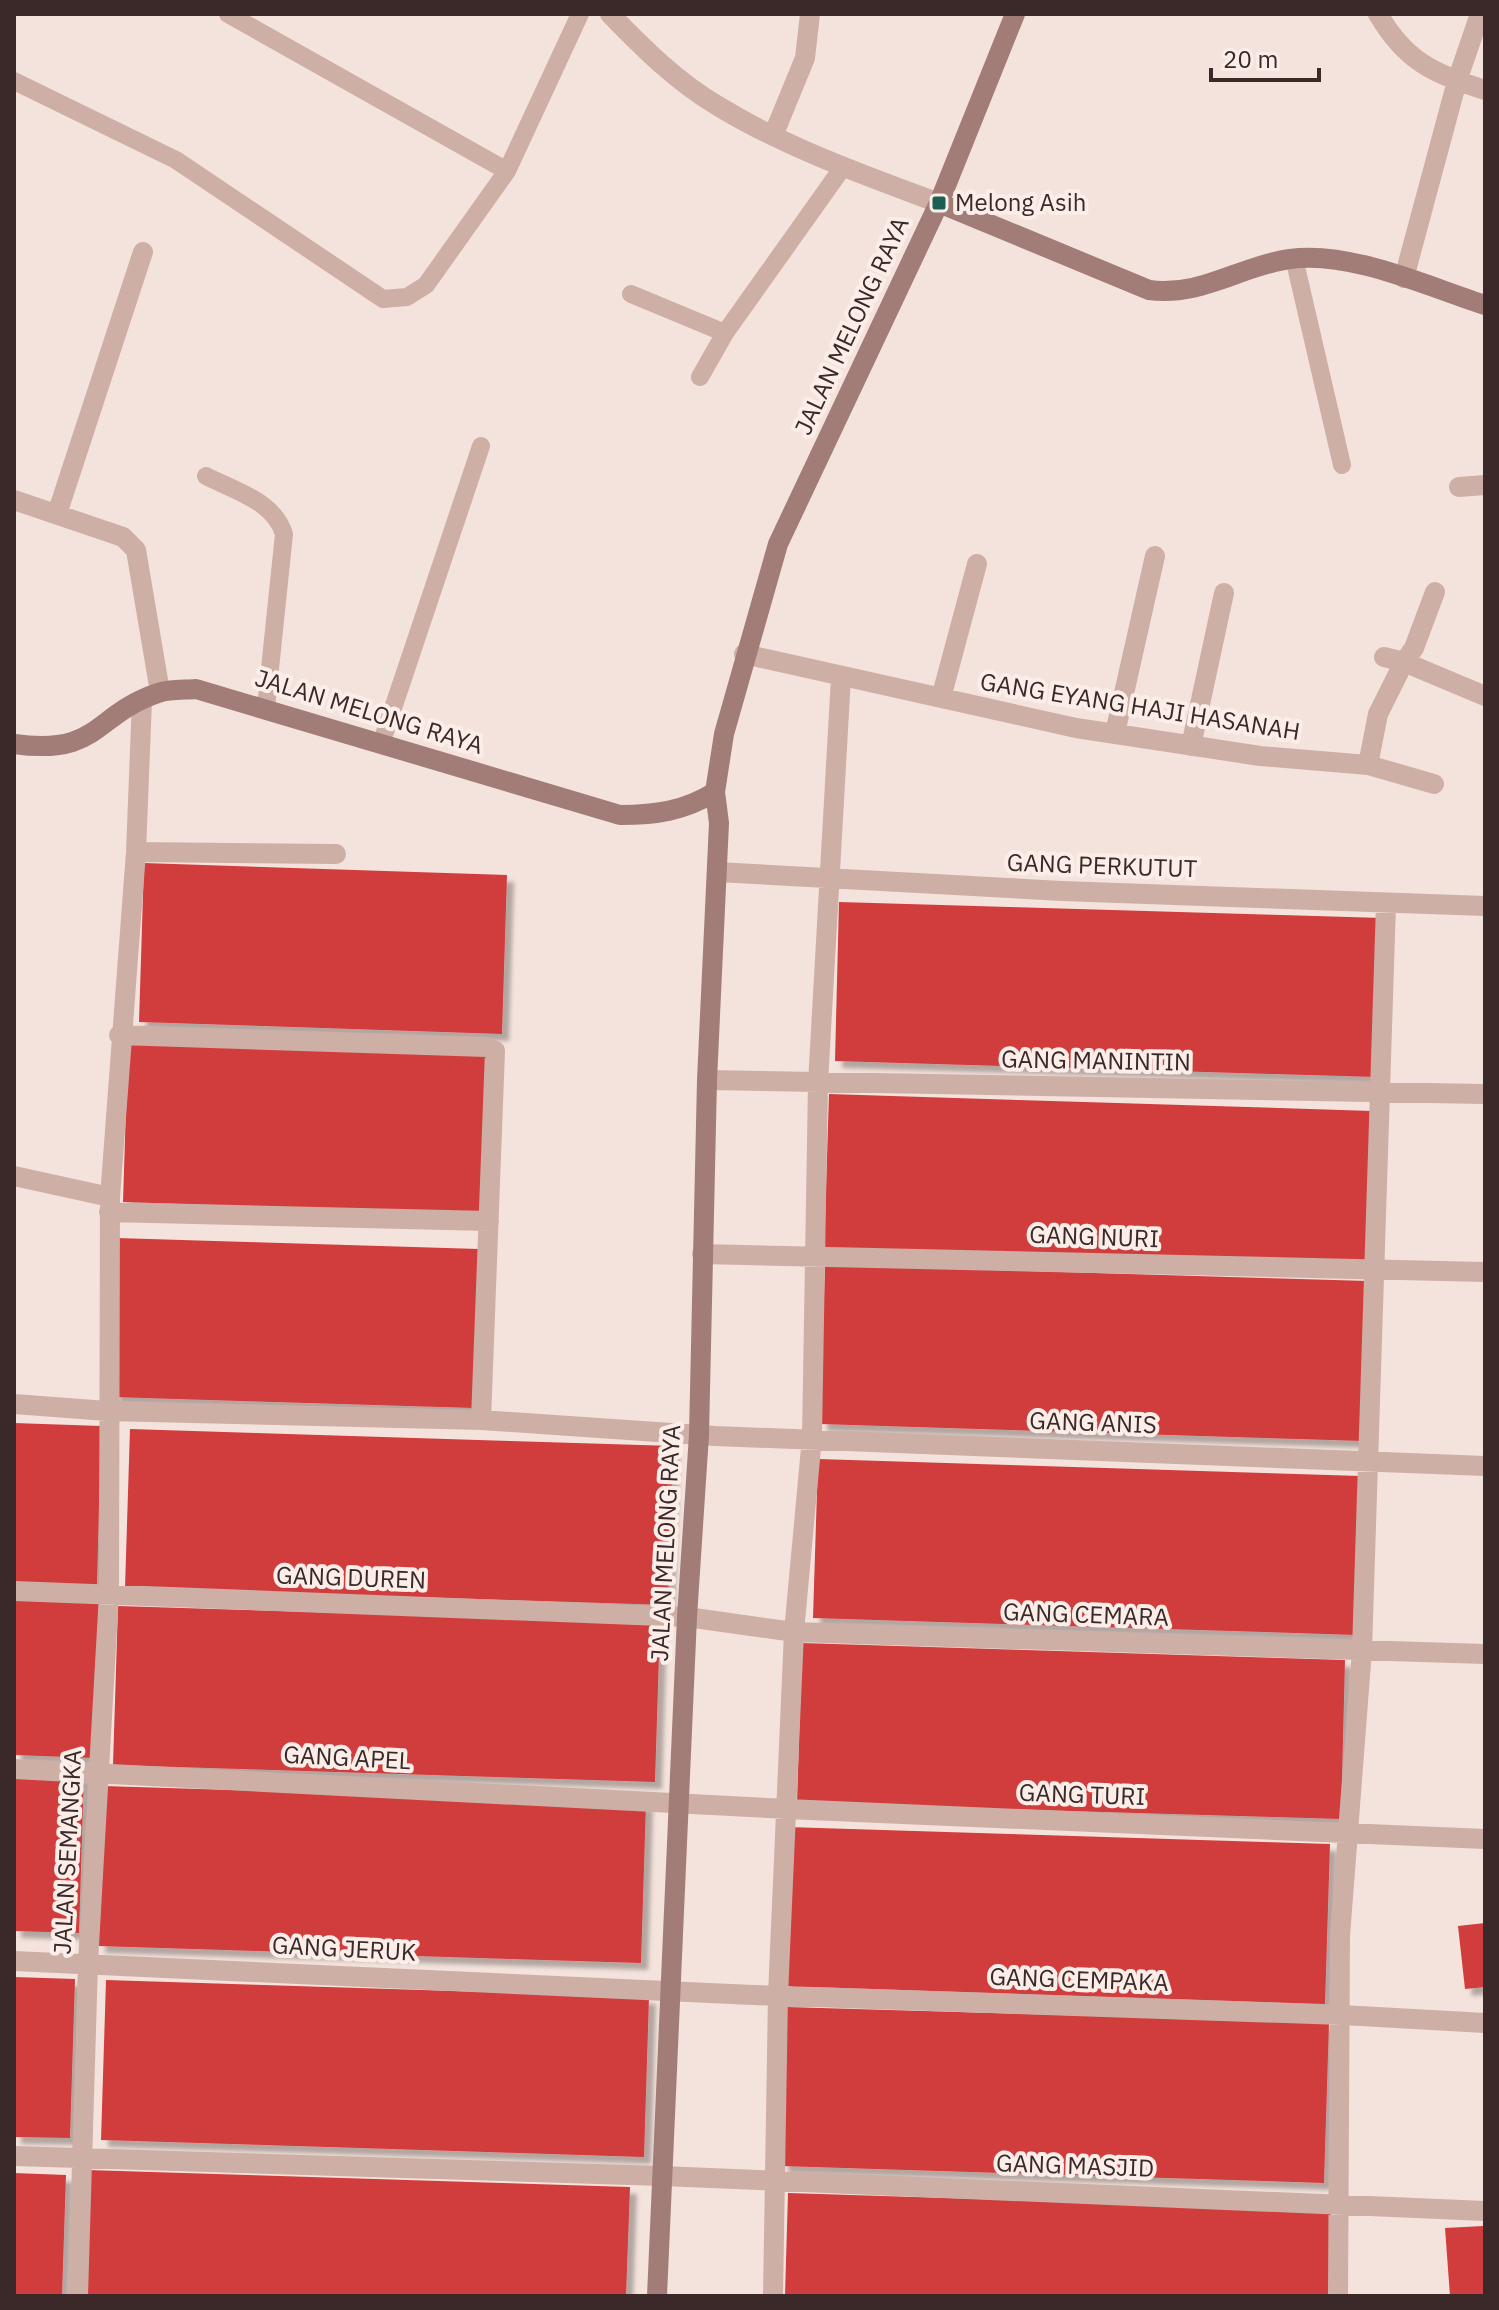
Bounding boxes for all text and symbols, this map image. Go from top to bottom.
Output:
scale bar [1211,32,1319,82]
text: 20 m [1223,43,1278,75]
place label: Melong Asih [955,186,1086,218]
marker: Melong Asih [930,194,948,212]
street label: JALAN MELONG RAYA [787,212,916,440]
street label: JALAN MELONG RAYA [251,661,487,761]
street label: GANG EYANG HAJI HASANAH [978,665,1302,747]
street label: GANG PERKUTUT [1006,846,1198,884]
street label: GANG MANINTIN [1001,1042,1191,1078]
street label: GANG NURI [1029,1218,1159,1254]
street label: GANG ANIS [1029,1404,1157,1440]
street label: JALAN MELONG RAYA [643,1424,687,1662]
street label: GANG DUREN [275,1558,427,1596]
street label: GANG CEMARA [1003,1595,1169,1633]
street label: GANG APEL [283,1738,411,1776]
street label: JALAN SEMANGKA [46,1749,88,1955]
street label: GANG TURI [1018,1776,1146,1812]
street label: GANG JERUK [271,1928,417,1968]
street label: GANG CEMPAKA [989,1960,1169,1998]
street label: GANG MASJID [995,2146,1155,2184]

